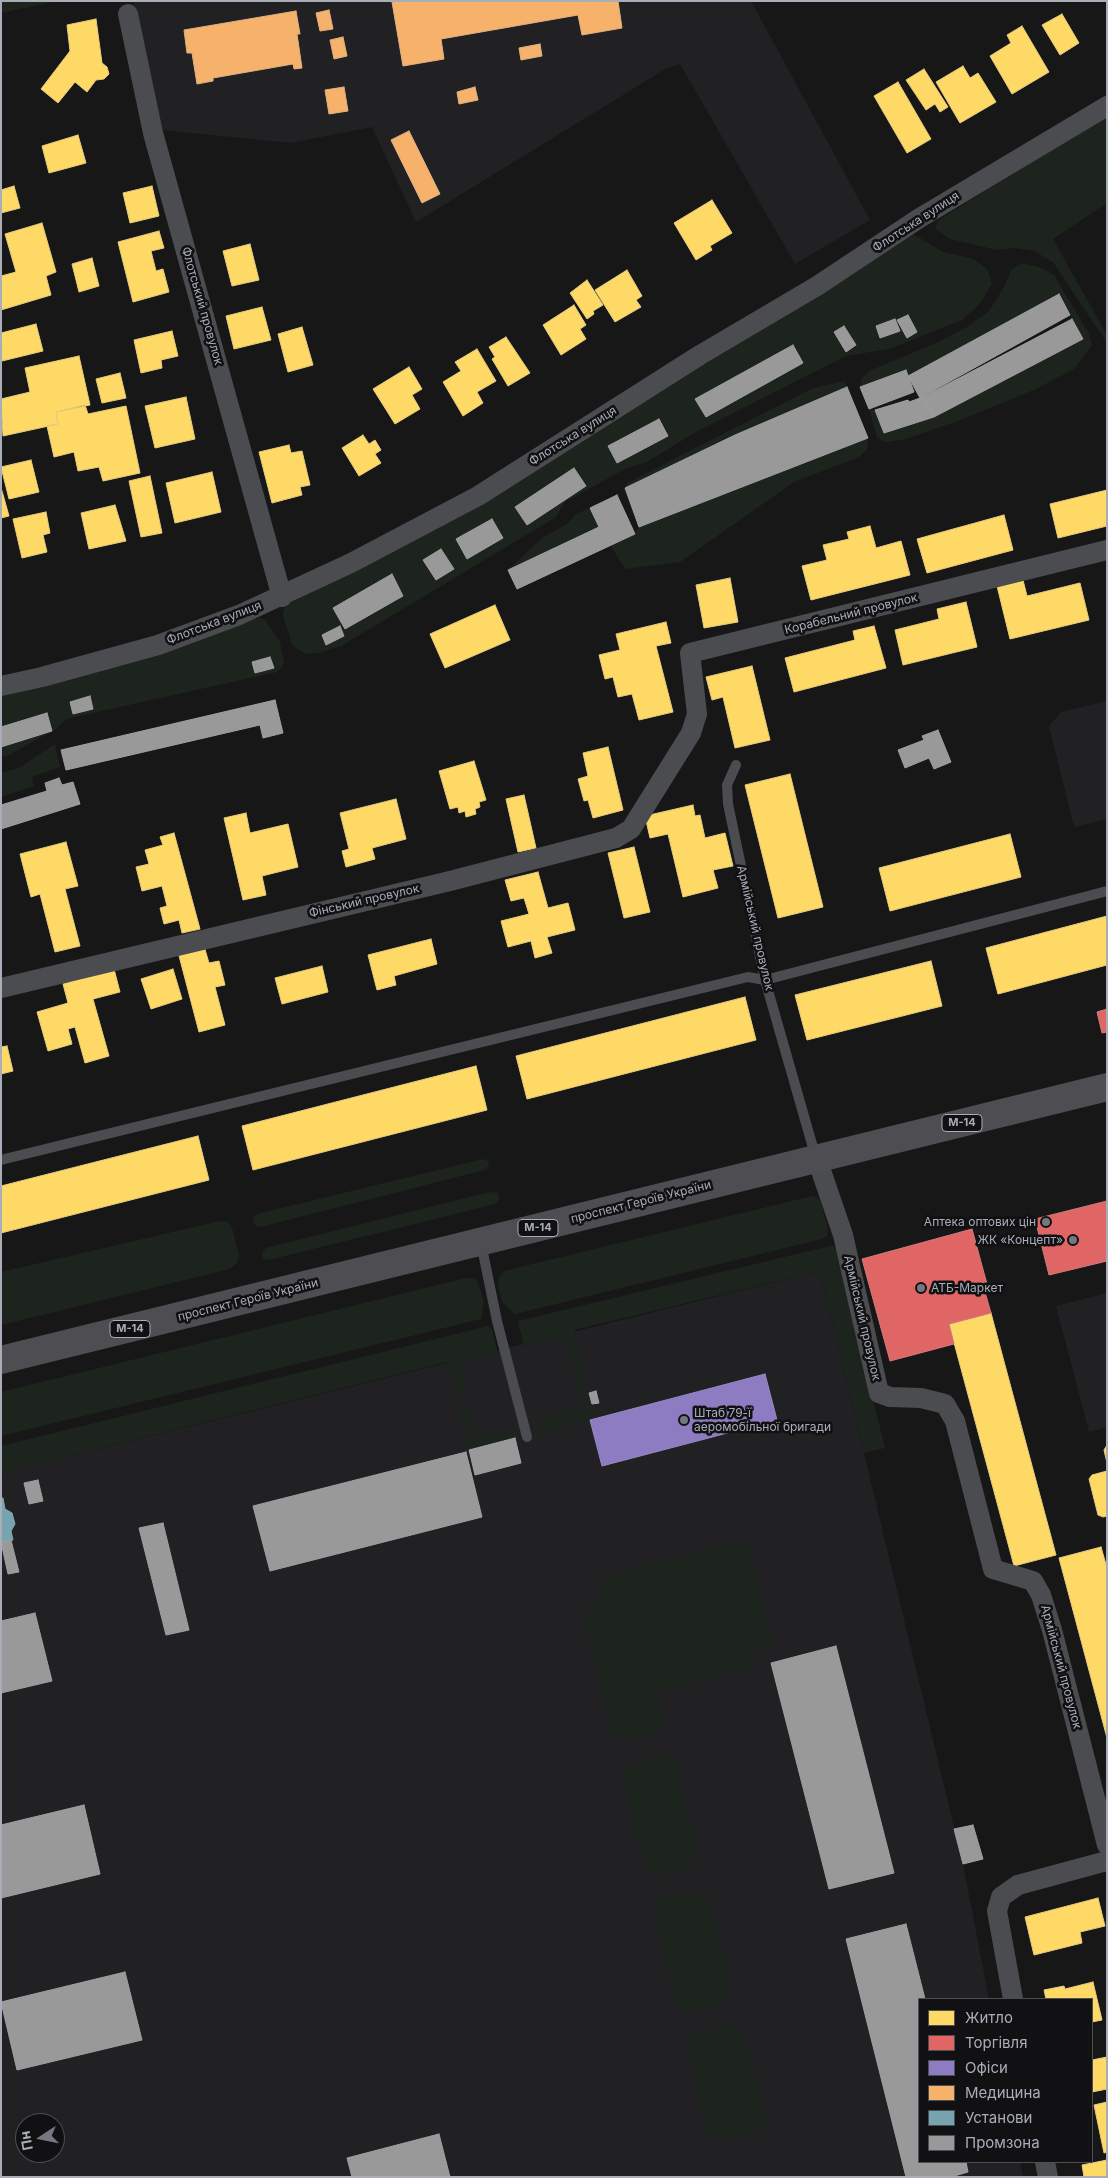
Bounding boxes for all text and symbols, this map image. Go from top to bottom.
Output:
street label: Флотська вулиця [870,189,962,255]
street label: Флотський провулок [178,245,226,367]
street label: Флотська вулиця [527,403,619,469]
street label: Корабельний провулок [783,590,919,638]
street label: Флотська вулиця [165,598,263,648]
street label: Армійський провулок [734,864,776,992]
street label: Фінський провулок [307,881,421,921]
road number: М-14 [942,1114,982,1132]
street label: проспект Героїв України [569,1178,713,1226]
place label: Аптека оптових цін [924,1215,1036,1229]
marker: Аптека оптових цін [1040,1216,1052,1228]
road number: М-14 [518,1220,558,1236]
place label: ЖК «Концепт» [977,1233,1063,1247]
marker: ЖК «Концепт» [1067,1234,1079,1246]
street label: Армійський провулок [841,1254,883,1382]
street label: проспект Героїв України [176,1276,320,1324]
place label: АТБ-Маркет [931,1281,1003,1295]
marker: АТБ-Маркет [915,1282,927,1294]
road number: М-14 [110,1320,150,1338]
place label: Штаб 79-ї аеромобільної бригади [694,1406,831,1434]
marker: Штаб 79-ї аеромобільної бригади [678,1414,690,1426]
street label: Армійський провулок [1038,1603,1084,1731]
legend [918,1998,1093,2163]
text: Житло [965,2008,1013,2027]
text: Торгівля [965,2033,1028,2052]
text: Офіси [965,2058,1008,2077]
text: Медицина [965,2083,1041,2102]
text: Установи [965,2108,1032,2127]
north arrow [15,2113,65,2163]
text: Пн [16,2130,36,2152]
text: Промзона [965,2133,1040,2152]

